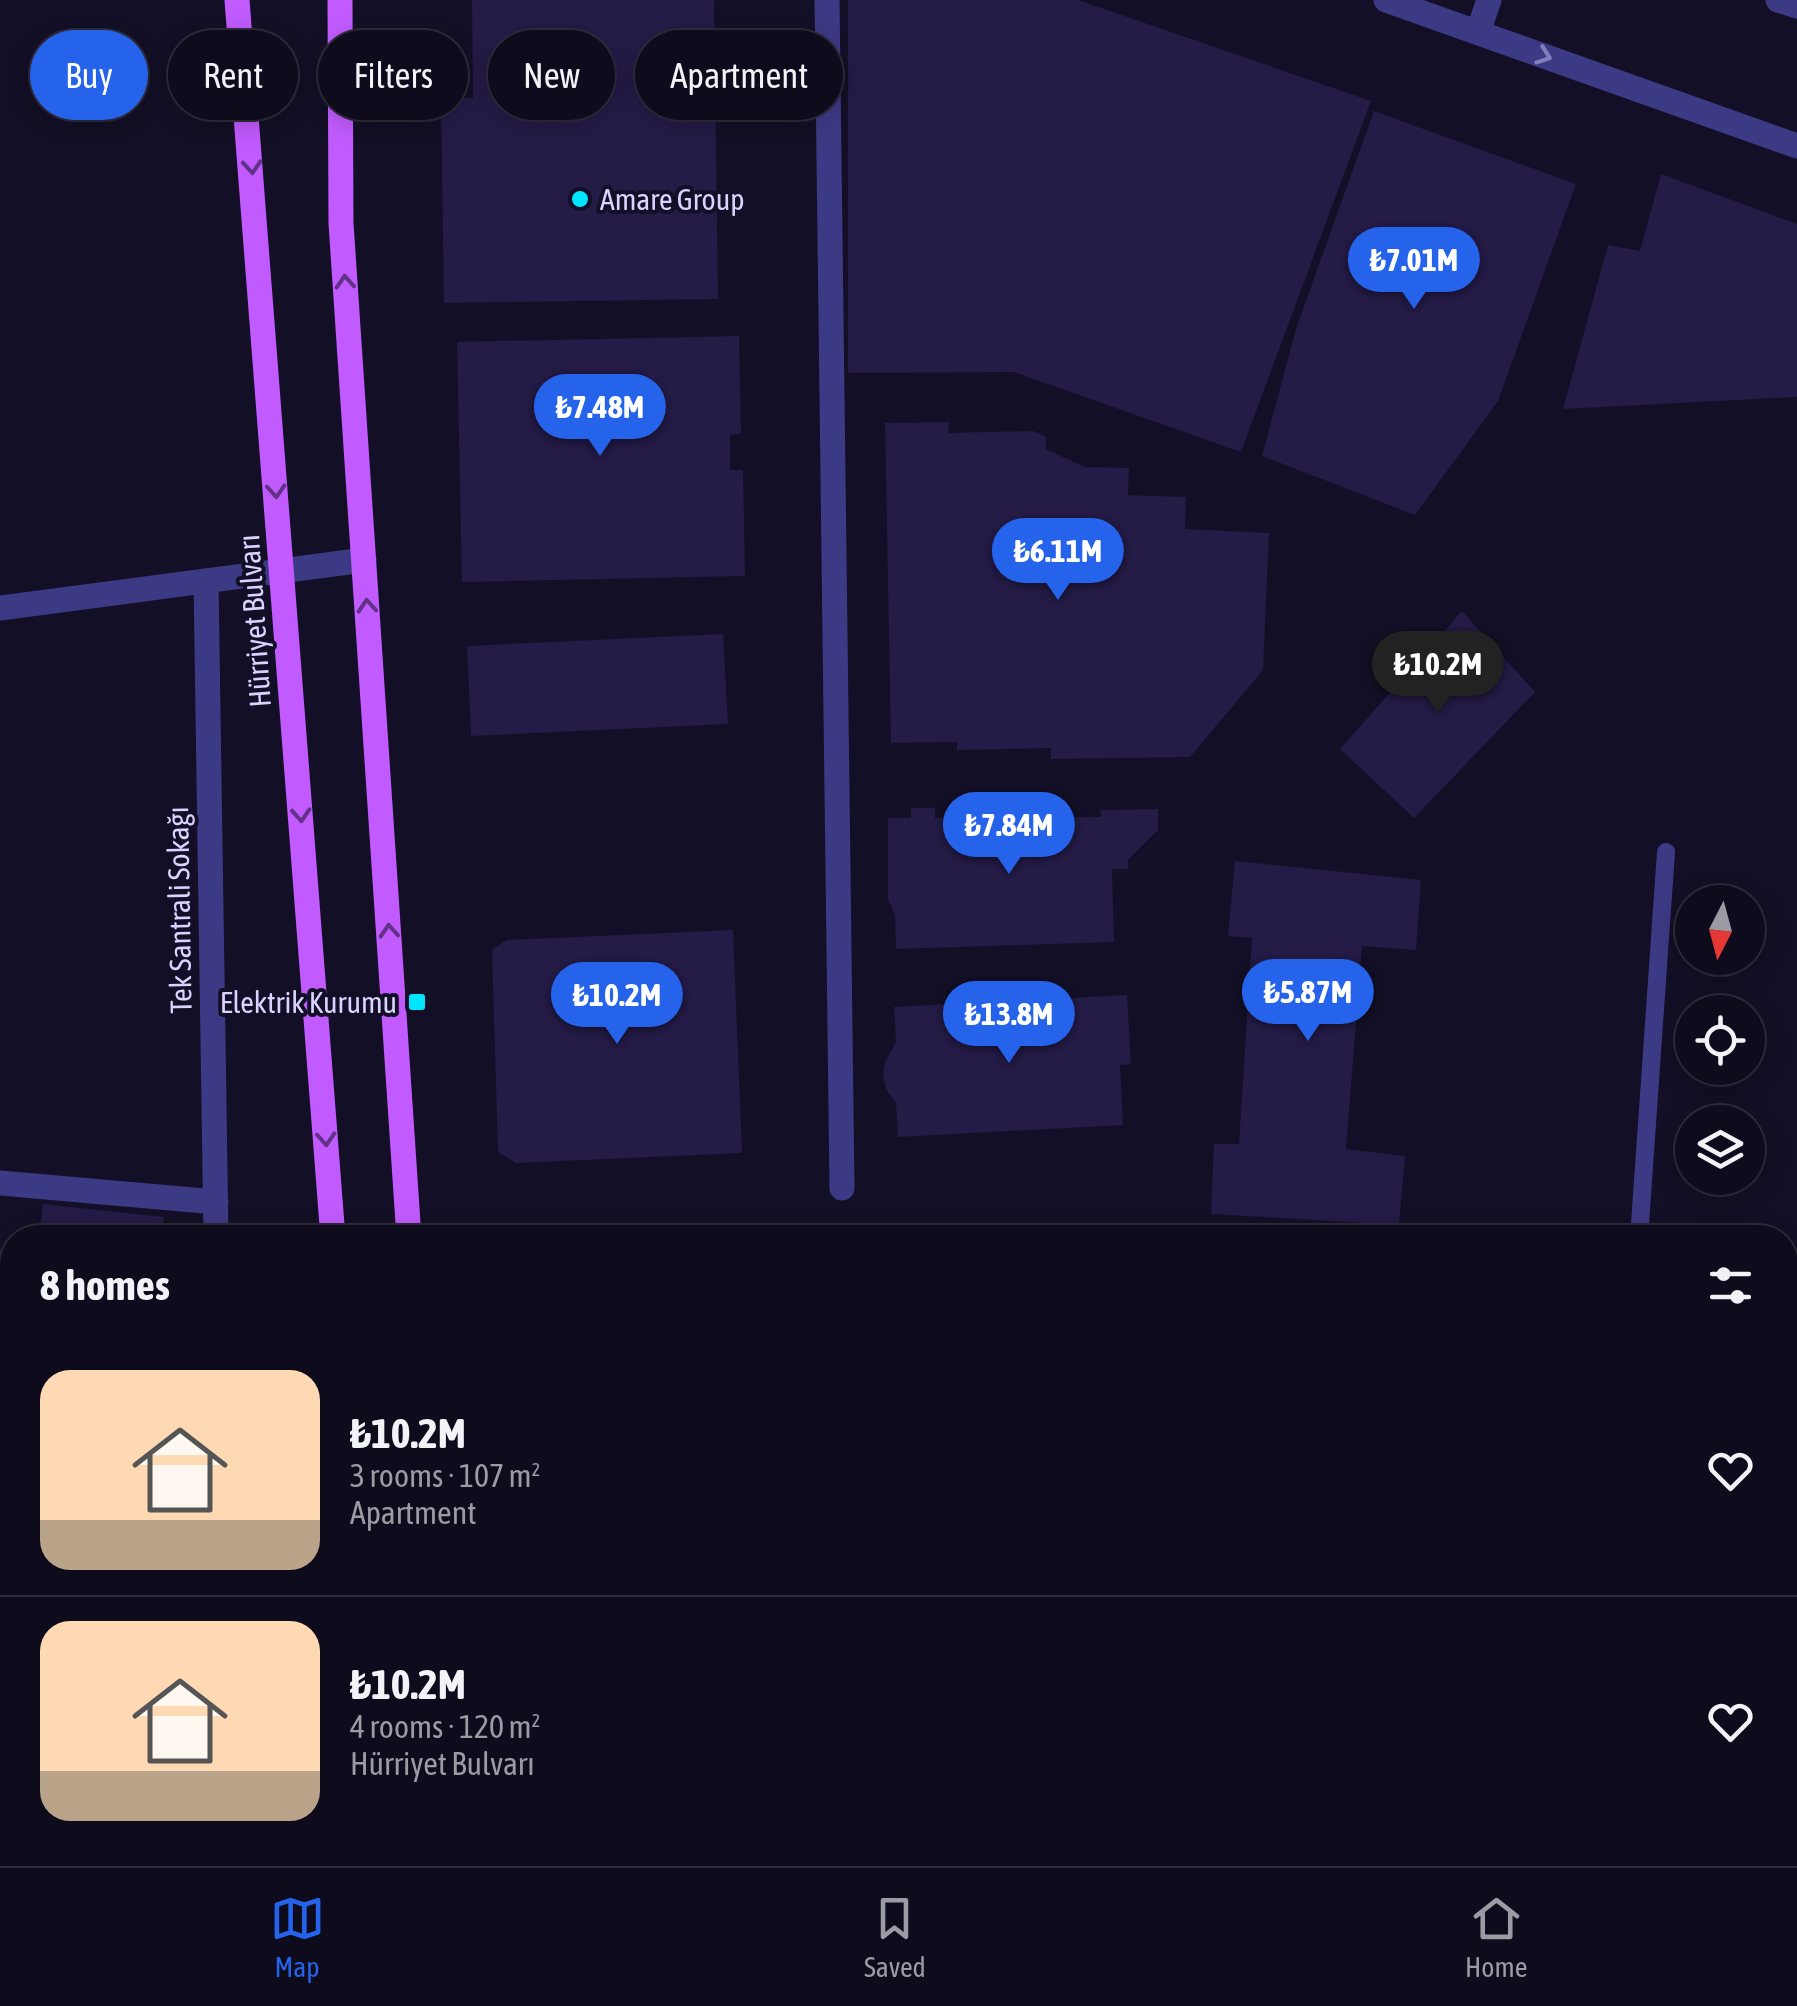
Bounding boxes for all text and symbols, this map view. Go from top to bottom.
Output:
chip: Buy [30,30,148,120]
chip: Rent [168,30,298,120]
chip: Filters [318,30,468,120]
chip: New [488,30,615,120]
chip: Apartment [635,30,843,120]
one-way arrow [1534,44,1551,64]
one-way arrow [240,159,262,175]
place label: Amare Group [600,182,744,216]
marker: Amare Group [569,188,591,210]
pin: ₺7.01M [1333,227,1495,312]
text: ₺7.01M [1370,241,1458,278]
one-way arrow [335,274,356,290]
pin: ₺7.48M [519,374,681,459]
text: ₺7.48M [556,388,644,425]
one-way arrow [265,483,287,499]
pin: ₺6.11M [977,518,1139,603]
text: ₺6.11M [1014,532,1102,569]
street label: Hürriyet Bulvarı [231,533,277,709]
one-way arrow [357,598,378,614]
pin: ₺10.2M [1357,631,1519,716]
text: ₺10.2M [1394,645,1482,682]
pin: ₺7.84M [928,792,1090,877]
street label: Tek Santrali Sokağı [160,806,198,1014]
text: ₺7.84M [965,806,1053,843]
one-way arrow [290,807,311,823]
north arrow [1675,885,1765,975]
map controls [1675,885,1765,1195]
one-way arrow [379,922,400,938]
pin: ₺5.87M [1227,959,1389,1044]
pin: ₺10.2M [536,962,698,1047]
text: ₺5.87M [1264,973,1352,1010]
text: ₺10.2M [573,976,661,1013]
pin: ₺13.8M [928,981,1090,1066]
place label: Elektrik Kurumu [220,985,397,1019]
marker: Elektrik Kurumu [406,991,428,1013]
text: ₺13.8M [965,995,1053,1032]
button: locate [1675,995,1765,1085]
button: layers [1675,1105,1765,1195]
one-way arrow [315,1132,336,1148]
icon: filters [1703,1258,1758,1313]
text: 8 homes [40,1261,170,1309]
text: ₺10.2M [350,1409,466,1457]
icon: home [120,1410,240,1530]
icon: heart [1703,1443,1758,1498]
text: 3 rooms · 107 m² [350,1457,540,1494]
text: Apartment [350,1494,476,1531]
text: ₺10.2M [350,1660,466,1708]
icon: home [120,1661,240,1781]
icon: heart [1703,1694,1758,1749]
text: 4 rooms · 120 m² [350,1708,540,1745]
text: Hürriyet Bulvarı [350,1745,535,1782]
tab: Map [270,1891,325,1983]
tab: Saved [864,1891,926,1983]
tab: Home [1465,1891,1527,1983]

